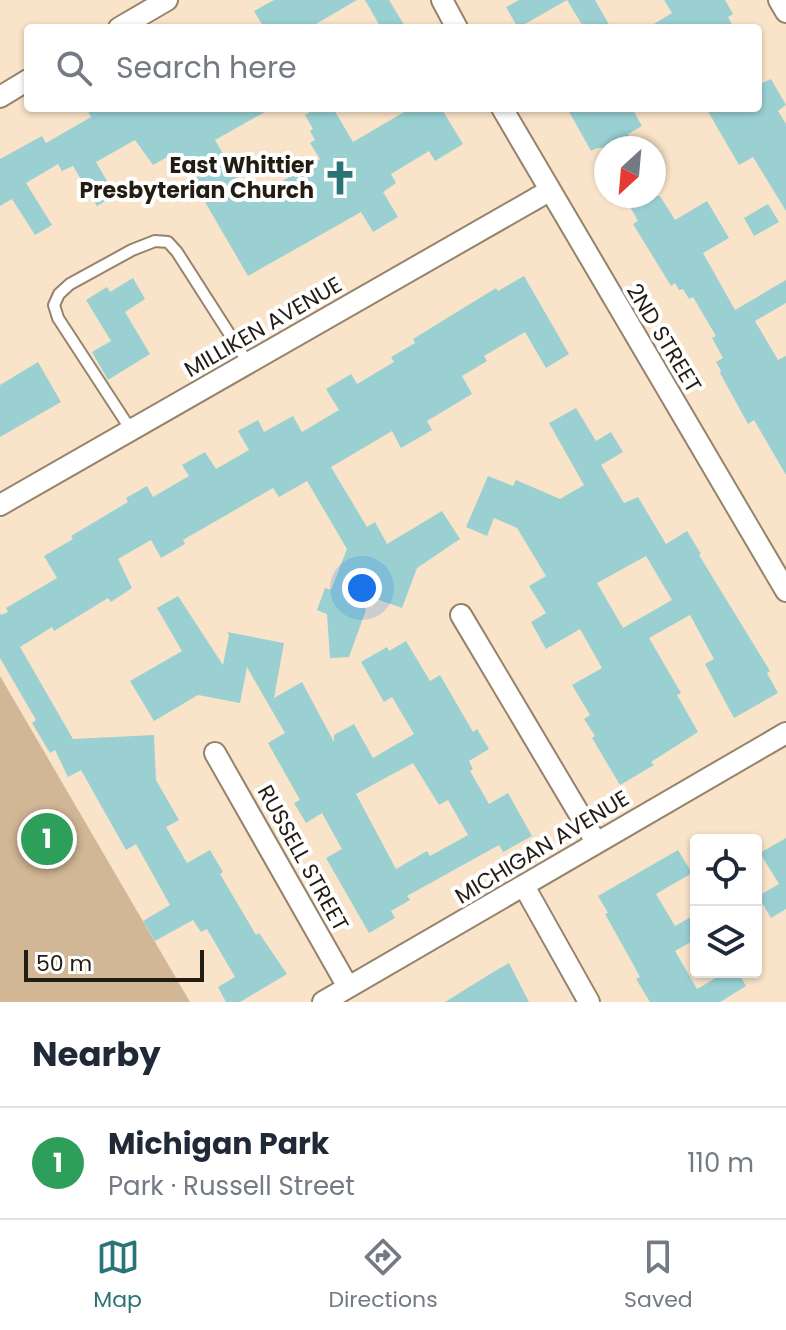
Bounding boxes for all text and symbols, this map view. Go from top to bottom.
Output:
search box [24,24,762,112]
icon: search [52,46,96,90]
text: Search here [116,46,297,89]
north arrow [594,136,666,208]
place label: East Whittier Presbyterian Church [79,150,314,206]
church icon: East Whittier Presbyterian Church [321,159,359,197]
street label: MILLIKEN AVENUE [179,269,347,385]
street label: 2ND STREET [619,278,709,398]
your location [342,568,382,608]
street label: RUSSELL STREET [250,779,356,937]
street label: MICHIGAN AVENUE [449,783,635,911]
pin: 1 [21,809,73,869]
map controls [690,834,762,978]
button: locate [690,834,762,906]
button: layers [690,906,762,978]
scale bar [24,946,204,982]
text: 50 m [36,948,92,979]
text: Nearby [32,1030,161,1078]
text: Michigan Park [108,1122,329,1165]
text: 1 [53,1145,63,1181]
text: 110 m [687,1145,754,1181]
text: Park · Russell Street [108,1168,355,1204]
tab: Map [93,1235,142,1316]
tab: Directions [328,1235,438,1316]
tab: Saved [624,1235,693,1316]

